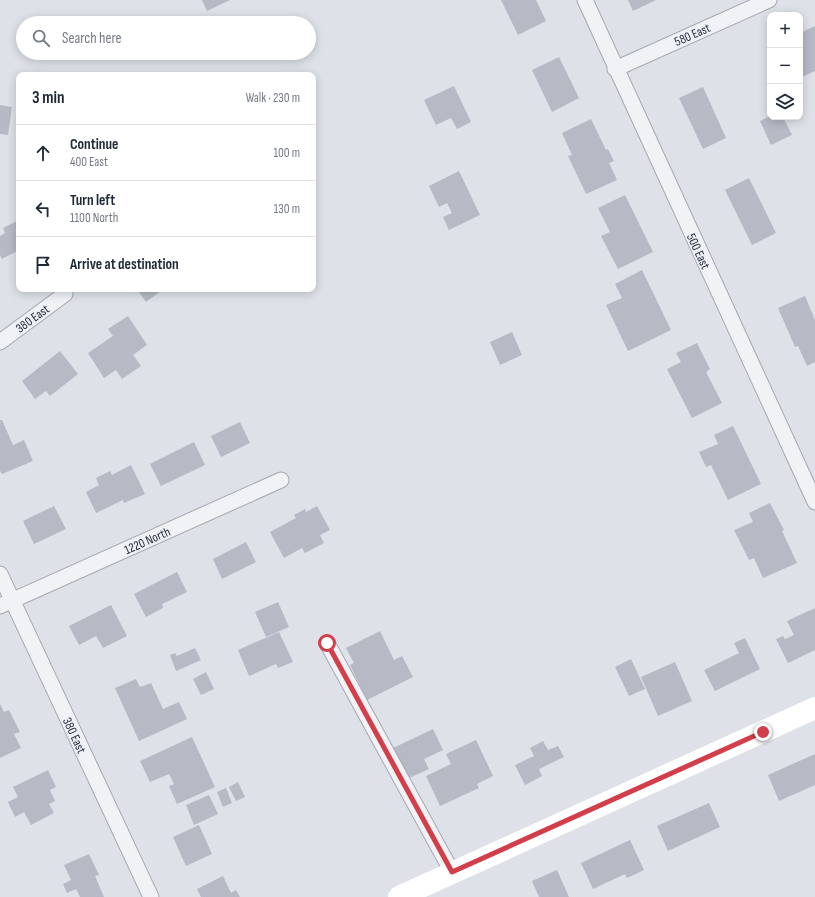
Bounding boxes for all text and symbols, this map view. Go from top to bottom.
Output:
map controls [767,12,803,120]
button: + [767,12,803,48]
search box [16,16,316,60]
street label: 580 East [672,20,713,50]
icon: search [30,27,52,49]
text: Search here [62,29,122,48]
button: − [767,48,803,84]
button: layers [767,84,803,120]
text: 3 min [32,88,65,108]
text: Walk · 230 m [246,90,300,106]
text: Continue [70,135,119,154]
icon: ahead [32,142,54,164]
text: 100 m [273,145,300,161]
text: 400 East [70,154,108,170]
text: Turn left [70,191,115,210]
icon: left [32,198,54,220]
text: 130 m [274,201,300,217]
text: 1100 North [70,210,118,226]
street label: 500 East [683,231,713,272]
icon: arrive [32,254,54,276]
text: Arrive at destination [70,255,179,274]
street label: 380 East [13,301,53,336]
street label: 1220 North [122,524,173,558]
route start [318,634,336,652]
street label: 380 East [59,715,89,756]
route end [754,723,772,741]

